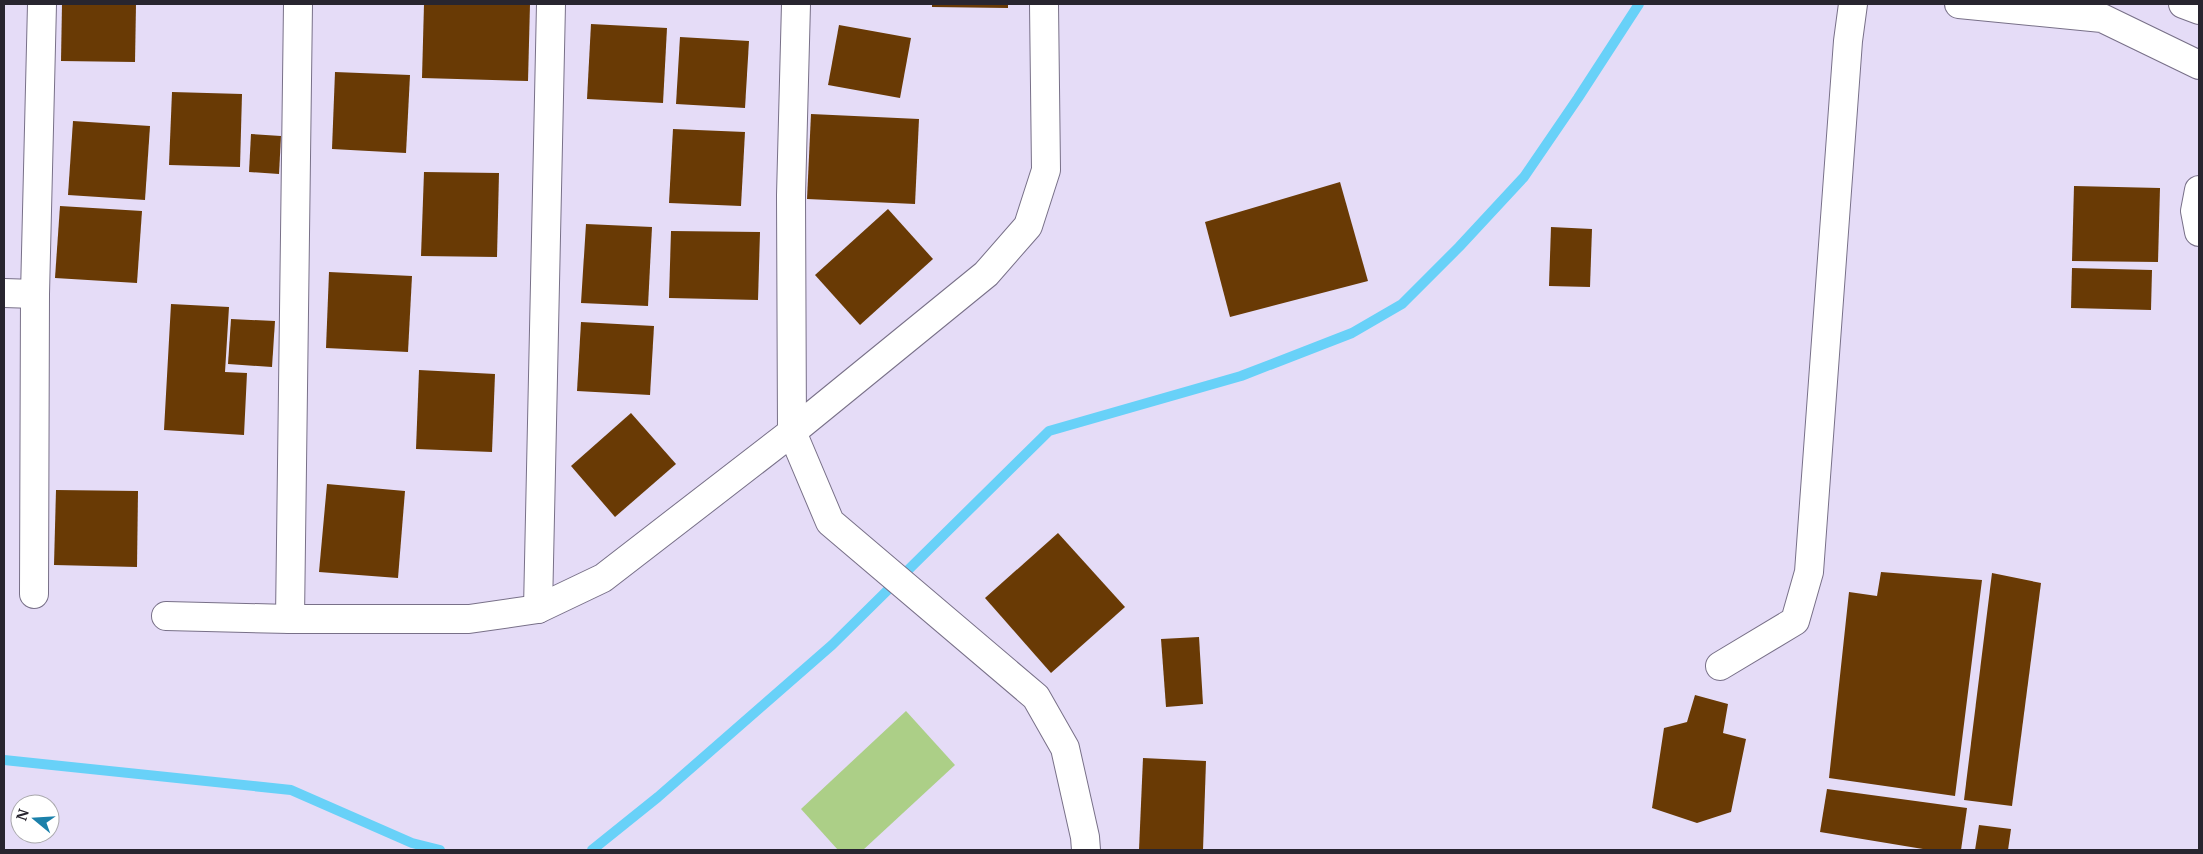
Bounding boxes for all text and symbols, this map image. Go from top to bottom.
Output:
north arrow [10,794,60,844]
text: N [12,807,33,823]

